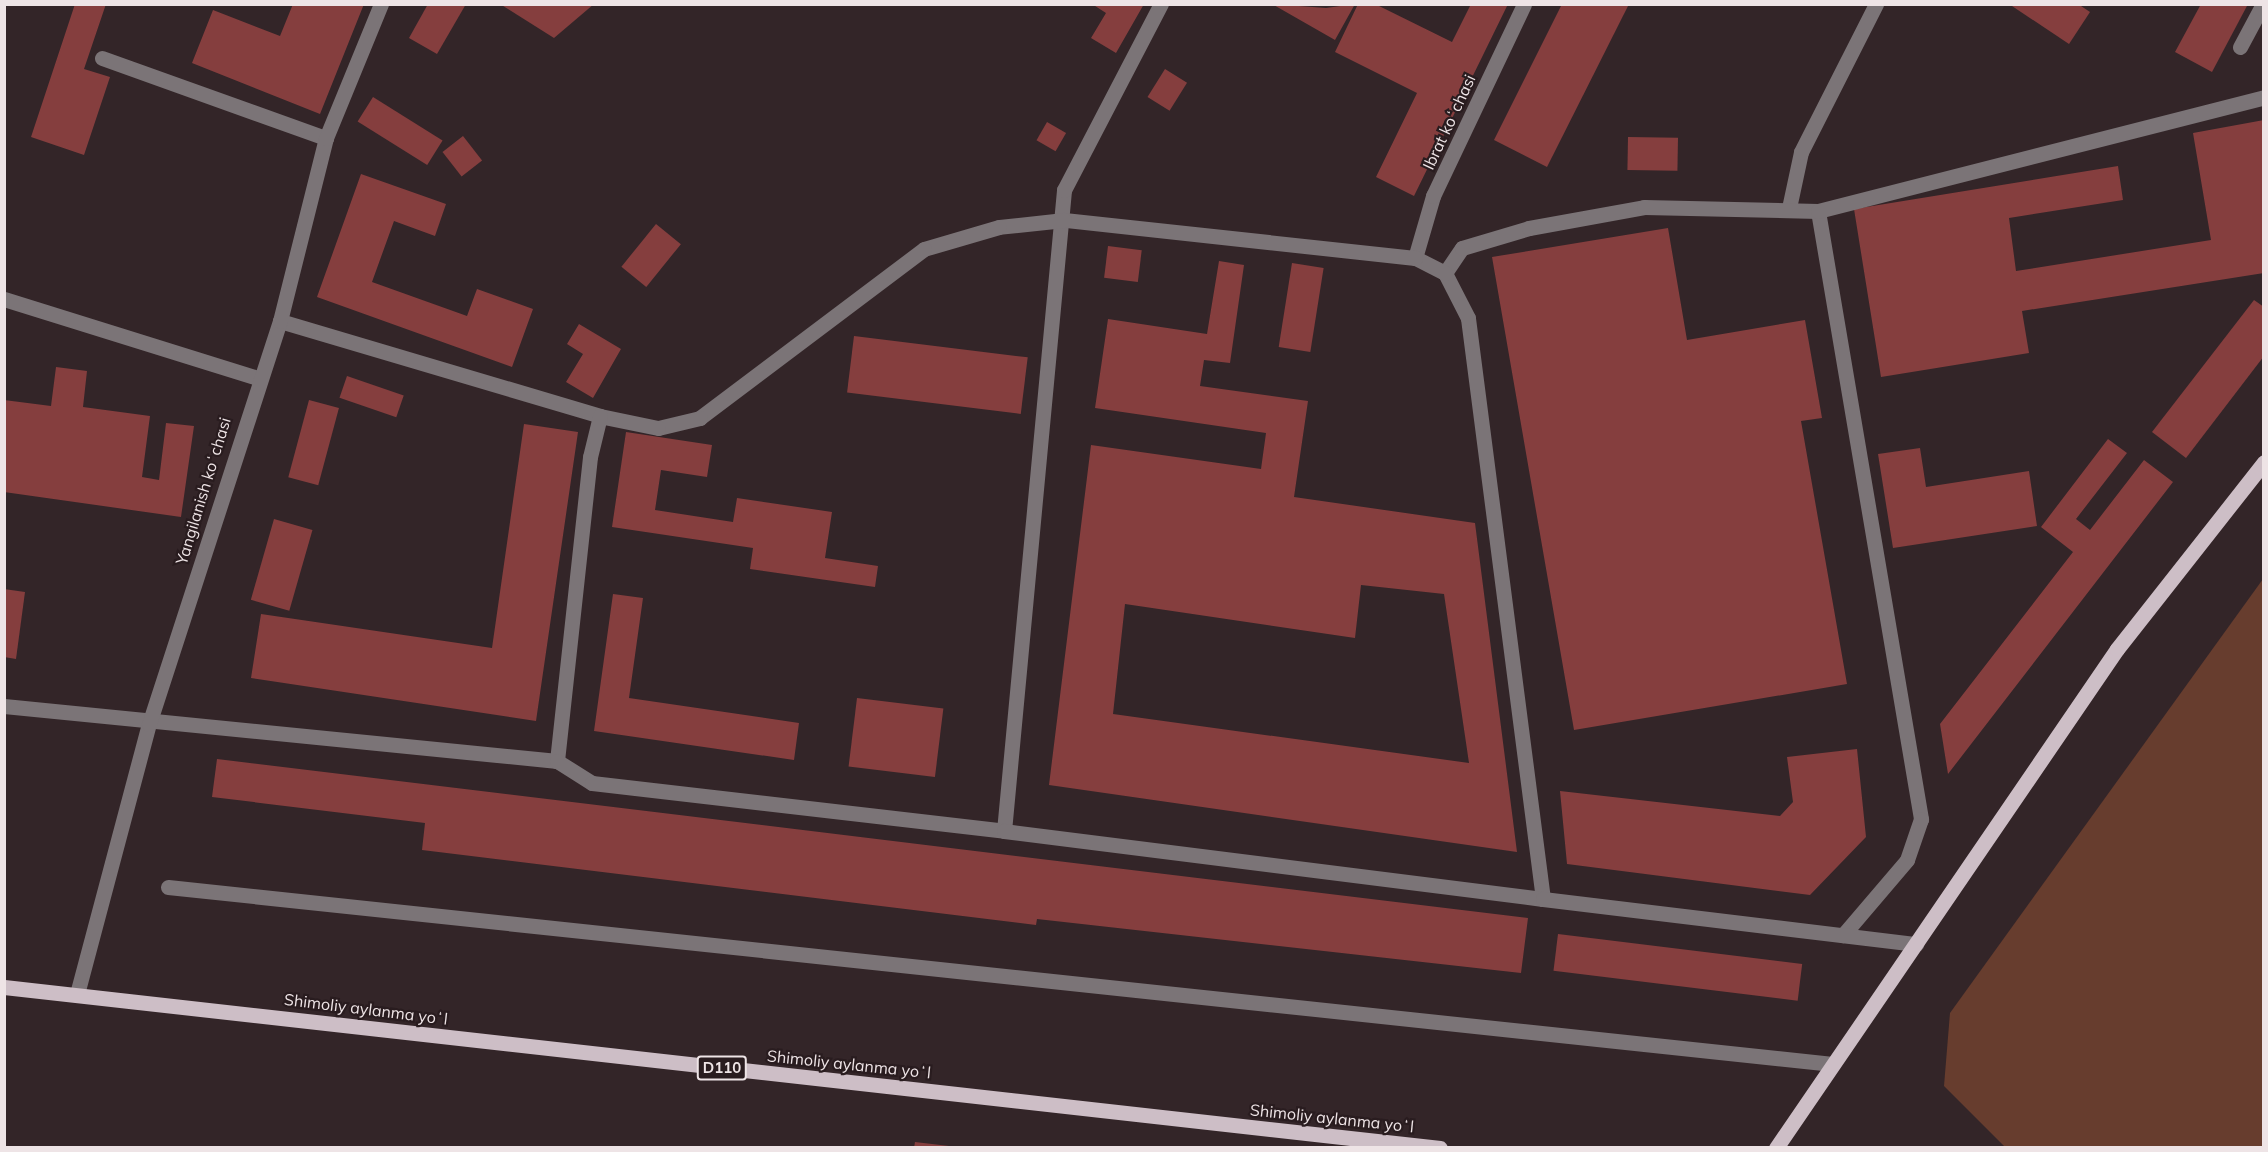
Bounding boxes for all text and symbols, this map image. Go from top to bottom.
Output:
street label: Ibrat koʻchasi [1419,71,1479,173]
street label: Yangilanish koʻchasi [171,415,235,567]
street label: Shimoliy aylanma yoʻl [283,989,449,1029]
street label: Shimoliy aylanma yoʻl [766,1046,932,1082]
road number: D110 [696,1056,748,1080]
street label: Shimoliy aylanma yoʻl [1249,1100,1415,1136]

